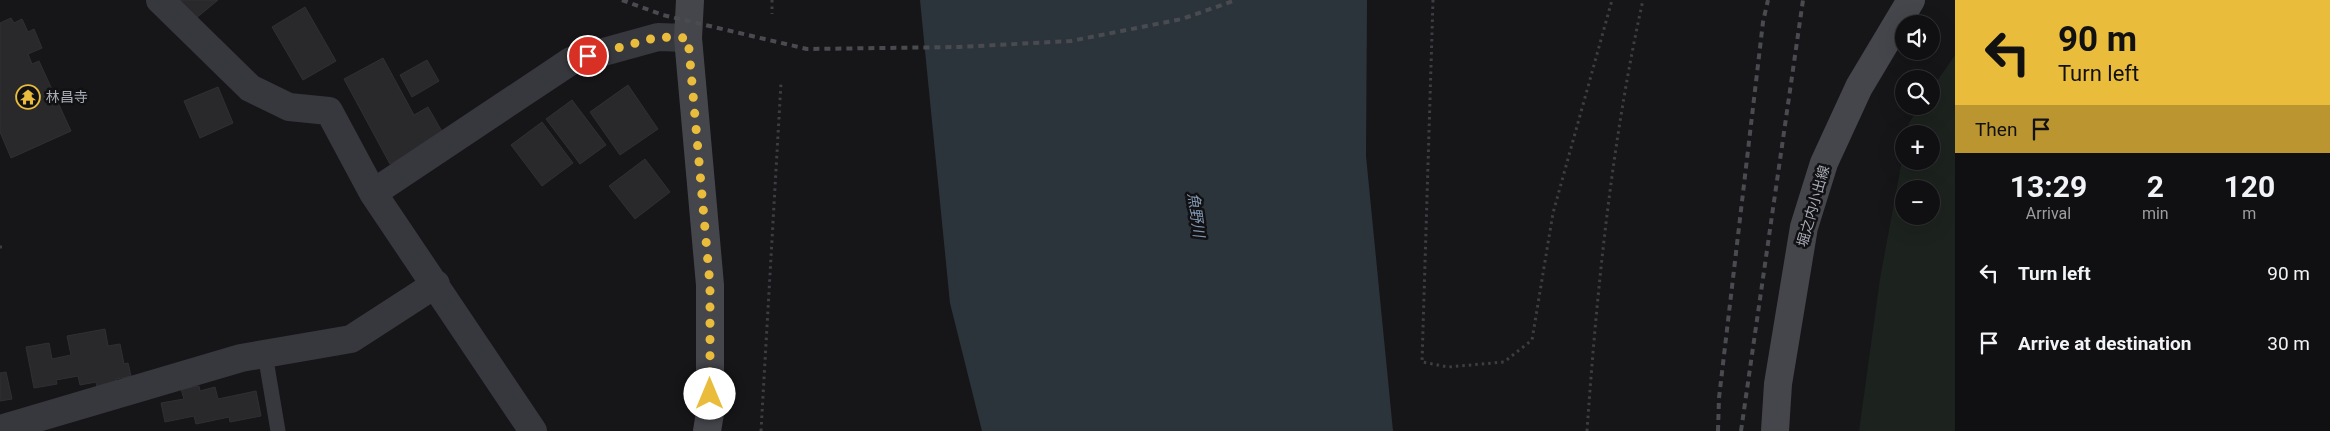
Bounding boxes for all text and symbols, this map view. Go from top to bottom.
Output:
map controls [1895,15,1940,225]
button: sound [1895,15,1940,60]
text: 90 m [2058,19,2137,60]
icon: left [1975,20,2040,85]
pin [567,35,609,77]
icon: arrive [574,42,602,70]
text: Turn left [2058,61,2139,86]
button: search [1895,70,1940,115]
temple icon: 林昌寺 [15,84,41,110]
place label: 林昌寺 [46,89,88,105]
icon: arrive [2027,115,2055,143]
text: Then [1975,118,2017,141]
button: + [1895,125,1940,170]
street label: 堀之内小出線 [1794,163,1832,249]
text: 13:29 [2010,169,2087,204]
text: 2 [2147,169,2164,204]
text: 120 [2224,169,2275,204]
button: − [1895,180,1940,225]
water label: 魚野川 [1184,191,1208,241]
text: Arrival [2026,204,2071,223]
text: min [2142,204,2169,223]
text: m [2242,204,2256,223]
icon: left [1975,259,2003,287]
text: Turn left [2018,262,2091,285]
text: 90 m [2267,262,2310,285]
icon: arrive [1975,329,2003,357]
text: Arrive at destination [2018,332,2191,355]
text: 30 m [2267,332,2310,355]
position arrow [683,367,735,419]

